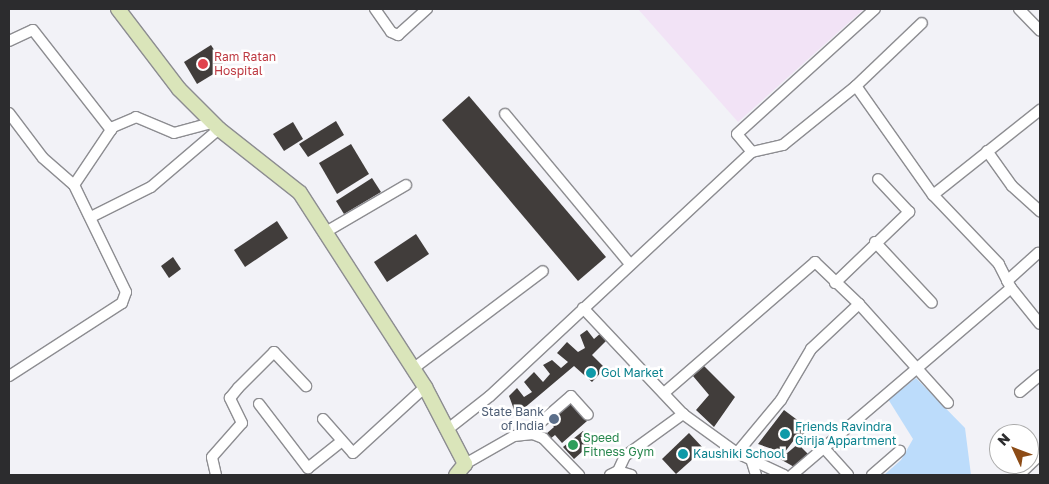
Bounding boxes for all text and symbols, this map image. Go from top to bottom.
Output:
place label: Ram Ratan Hospital [214,50,276,78]
marker: Ram Ratan Hospital [196,57,210,71]
place label: Gol Market [601,366,664,380]
marker: Gol Market [585,367,597,379]
place label: State Bank of India [481,405,544,433]
marker: State Bank of India [548,413,560,425]
place label: Friends Ravindra Girija Appartment [795,420,897,448]
north arrow [989,424,1039,474]
marker: Friends Ravindra Girija Appartment [779,428,791,440]
text: N [994,429,1013,449]
place label: Speed Fitness Gym [583,431,654,459]
marker: Speed Fitness Gym [567,439,579,451]
place label: Kaushiki School [693,447,785,461]
marker: Kaushiki School [677,448,689,460]

